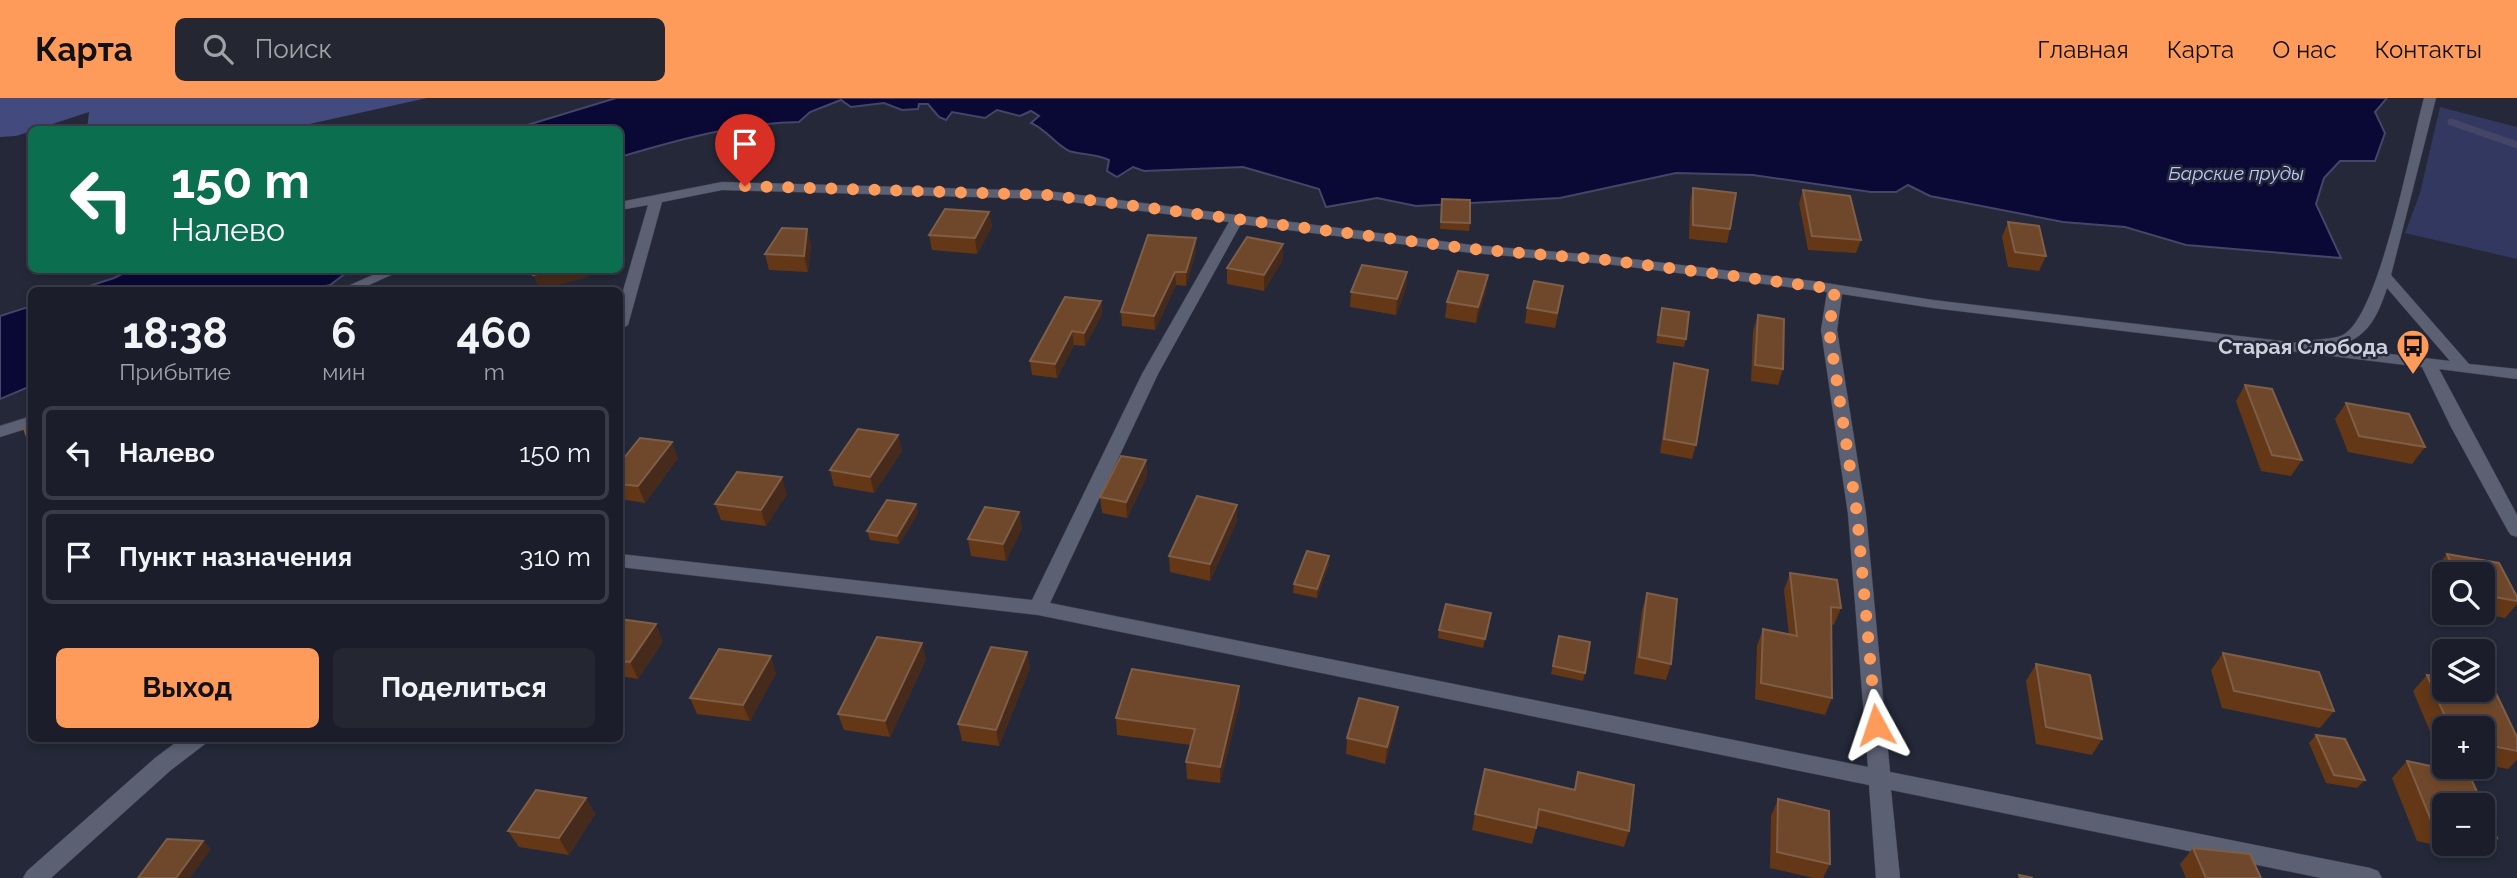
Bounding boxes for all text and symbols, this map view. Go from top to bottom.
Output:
search box [175,18,665,81]
text: Карта [35,30,133,69]
icon: search [199,30,237,68]
text: Поиск [255,34,332,64]
text: Главная [2037,35,2129,64]
text: Карта [2167,35,2234,64]
text: О нас [2272,35,2337,64]
text: Контакты [2375,35,2482,64]
pin [715,114,775,186]
icon: arrive [726,125,764,163]
text: 150 m [171,152,310,209]
icon: left [56,154,147,245]
water label: Барские пруды [2168,162,2304,184]
text: Налево [171,211,285,248]
text: 18:38 [122,309,228,358]
text: 6 [331,309,357,358]
text: 460 [457,309,532,358]
bus stop icon: Старая Слобода [2394,327,2432,376]
place label: Старая Слобода [2218,334,2388,359]
text: Прибытие [119,358,231,385]
text: мин [322,358,365,385]
text: m [484,358,505,385]
icon: left [60,434,98,472]
text: Налево [119,438,215,468]
text: 150 m [519,438,591,468]
icon: arrive [60,538,98,576]
text: Пункт назначения [119,542,352,572]
text: 310 m [520,542,591,572]
map controls [2432,562,2495,856]
button: search [2432,562,2495,625]
button: layers [2432,639,2495,702]
button: Выход [56,648,319,728]
button: Поделиться [333,648,595,728]
position arrow [1839,688,1913,762]
button: + [2432,716,2495,779]
button: − [2432,793,2495,856]

